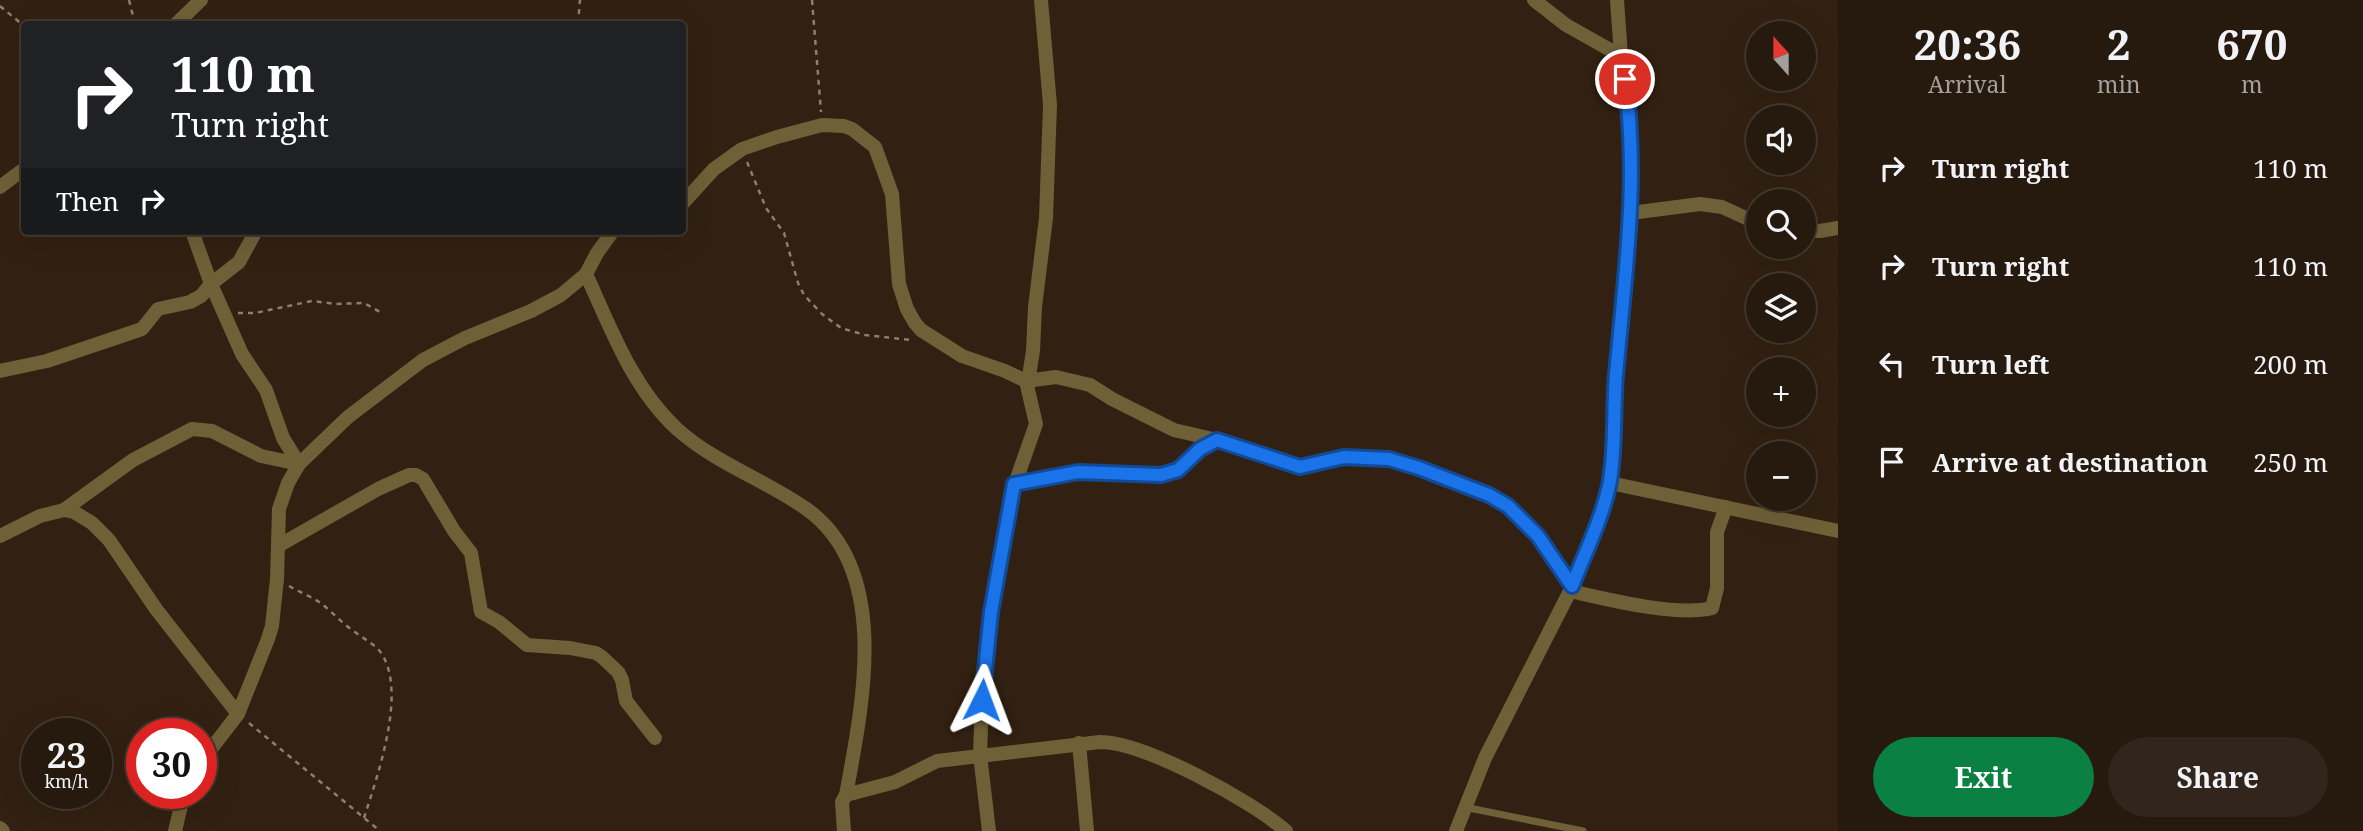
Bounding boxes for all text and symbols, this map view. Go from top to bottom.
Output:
text: 20:36 [1914,15,2021,72]
text: 2 [2107,15,2131,72]
text: 670 [2216,15,2287,72]
north arrow [1746,21,1816,91]
map controls [1746,21,1816,511]
text: 110 m [171,40,315,106]
icon: right [56,49,147,140]
pin [1595,49,1655,109]
icon: arrive [1606,60,1644,98]
text: Arrival [1928,68,2007,100]
text: min [2097,68,2141,100]
text: m [2241,68,2263,100]
text: Turn right [171,103,329,146]
button: sound [1746,105,1816,175]
icon: right [1873,149,1911,187]
text: Turn right [1932,150,2069,186]
text: 110 m [2253,150,2328,186]
icon: right [133,182,171,220]
text: Then [56,183,119,219]
button: search [1746,189,1816,259]
icon: right [1873,247,1911,285]
text: Turn right [1932,248,2069,284]
text: 110 m [2253,248,2328,284]
button: layers [1746,273,1816,343]
icon: left [1873,345,1911,383]
text: Turn left [1932,346,2049,382]
text: 200 m [2253,346,2328,382]
button: + [1746,357,1816,427]
button: − [1746,441,1816,511]
icon: arrive [1873,443,1911,481]
text: Arrive at destination [1932,444,2208,480]
text: 250 m [2253,444,2328,480]
position arrow [945,663,1019,737]
speed limit sign: 30 [126,718,217,809]
text: 23 [47,731,86,778]
button: Exit [1873,737,2094,817]
button: Share [2108,737,2328,817]
text: km/h [44,769,89,793]

